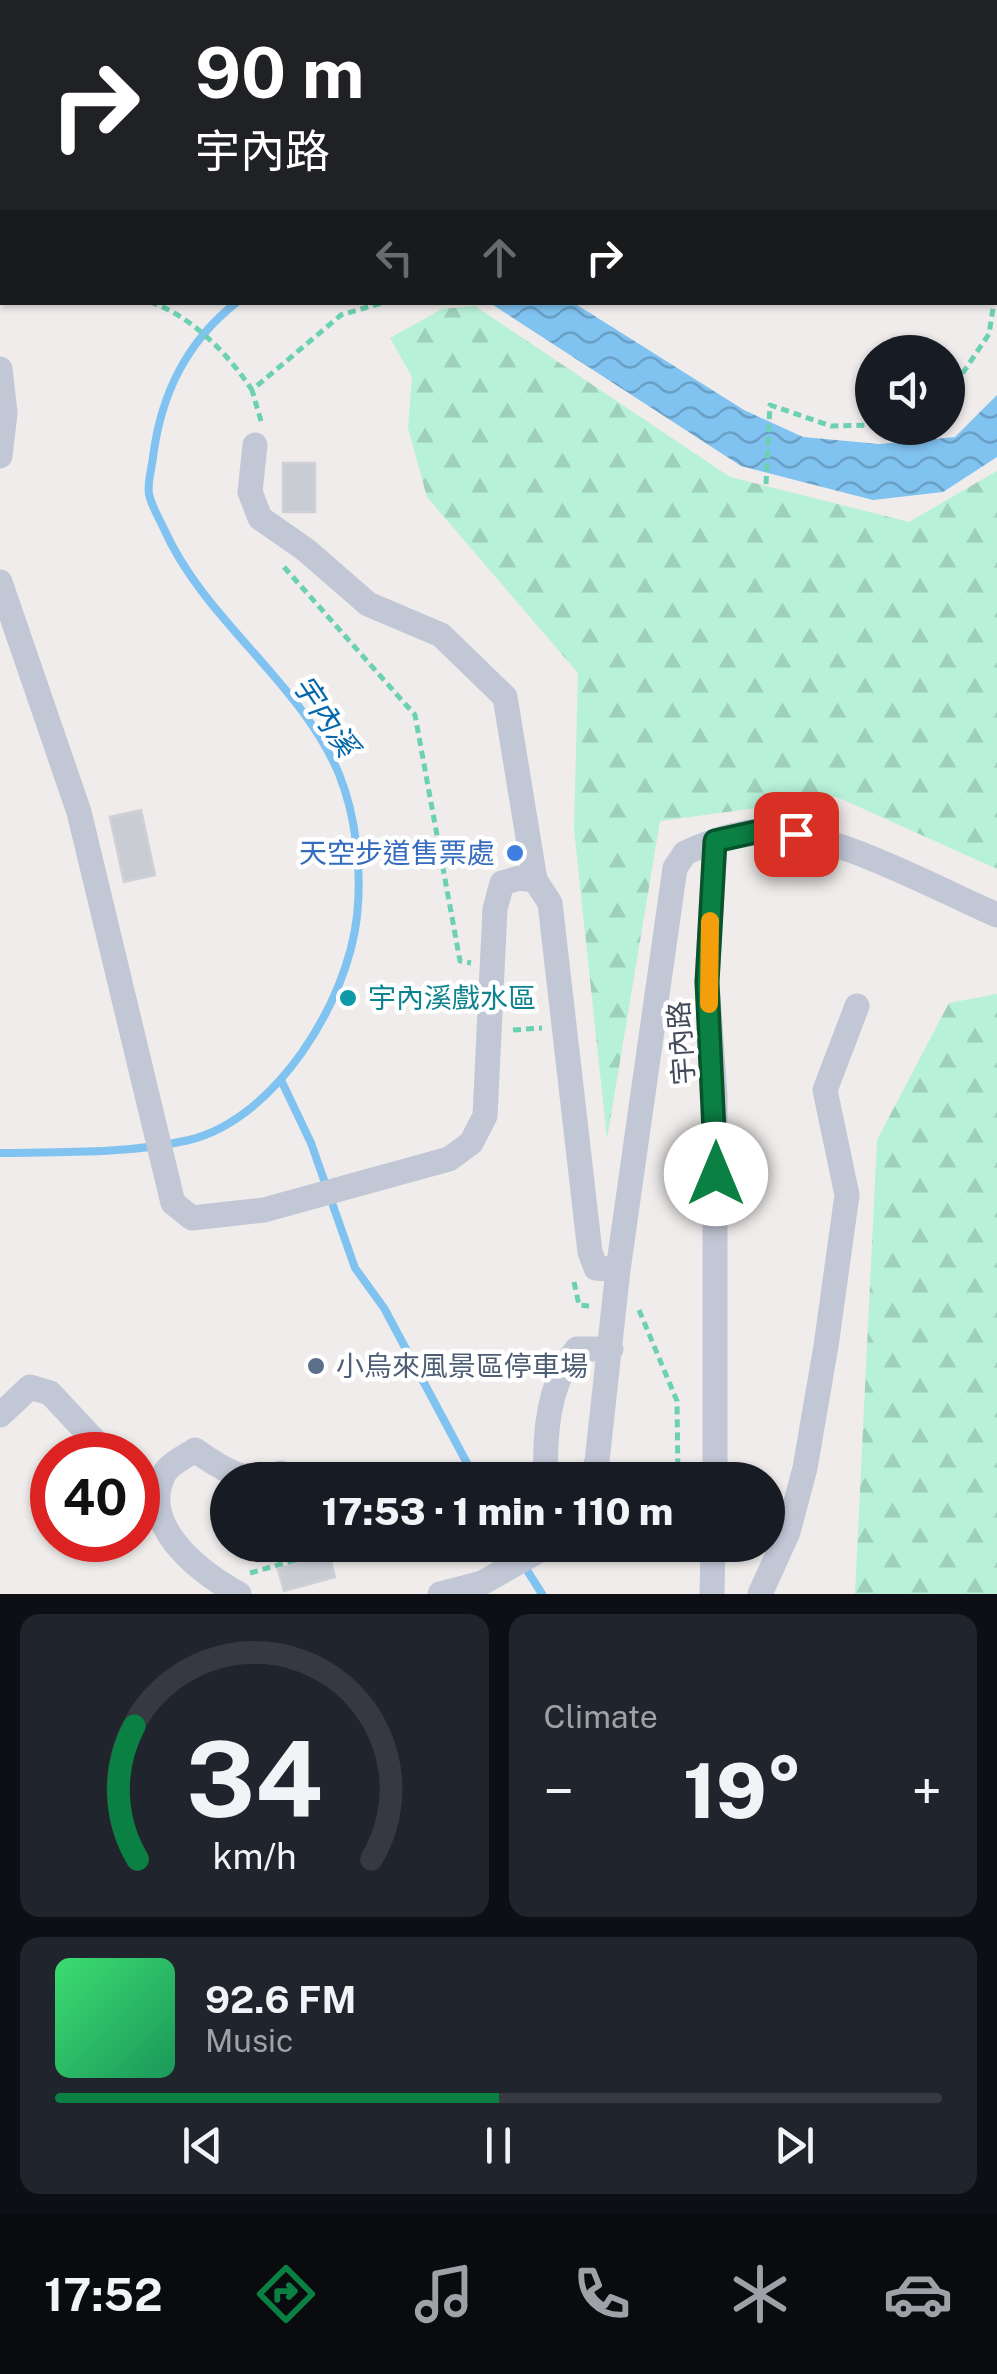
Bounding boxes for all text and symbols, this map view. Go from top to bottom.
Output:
text: 90 m [195,31,365,114]
icon: right [30,40,160,170]
text: 宇內路 [195,124,330,177]
icon: left [367,230,422,285]
icon: ahead [472,230,527,285]
icon: right [577,230,632,285]
map controls [855,335,965,445]
button: sound [855,335,965,445]
water label: 宇內溪 [286,668,368,766]
pin [754,792,839,877]
icon: arrive [769,807,824,862]
place label: 天空步道售票處 [299,836,495,869]
marker: 天空步道售票處 [504,842,526,864]
place label: 宇內溪戲水區 [368,981,536,1014]
marker: 宇內溪戲水區 [337,987,359,1009]
street label: 宇內路 [661,1000,700,1086]
position arrow [664,1122,768,1226]
place label: 小烏來風景區停車場 [336,1349,588,1382]
marker: 小烏來風景區停車場 [305,1355,327,1377]
speed limit sign: 40 [30,1432,160,1562]
text: 17:53 · 1 min · 110 m [322,1489,673,1534]
text: Climate [544,1698,658,1735]
text: 34 [186,1718,323,1840]
text: 19° [683,1747,802,1835]
text: − [544,1759,574,1823]
text: + [912,1759,942,1823]
text: km/h [212,1835,296,1877]
text: 92.6 FM [205,1977,356,2022]
text: Music [205,2022,293,2059]
icon: previous [175,2118,230,2173]
icon: pause [471,2118,526,2173]
icon: next [767,2118,822,2173]
icon: directions [251,2259,321,2329]
icon: music [409,2259,479,2329]
icon: phone [567,2259,637,2329]
icon: climate [725,2259,795,2329]
icon: car [883,2259,953,2329]
text: 17:52 [44,2268,163,2321]

